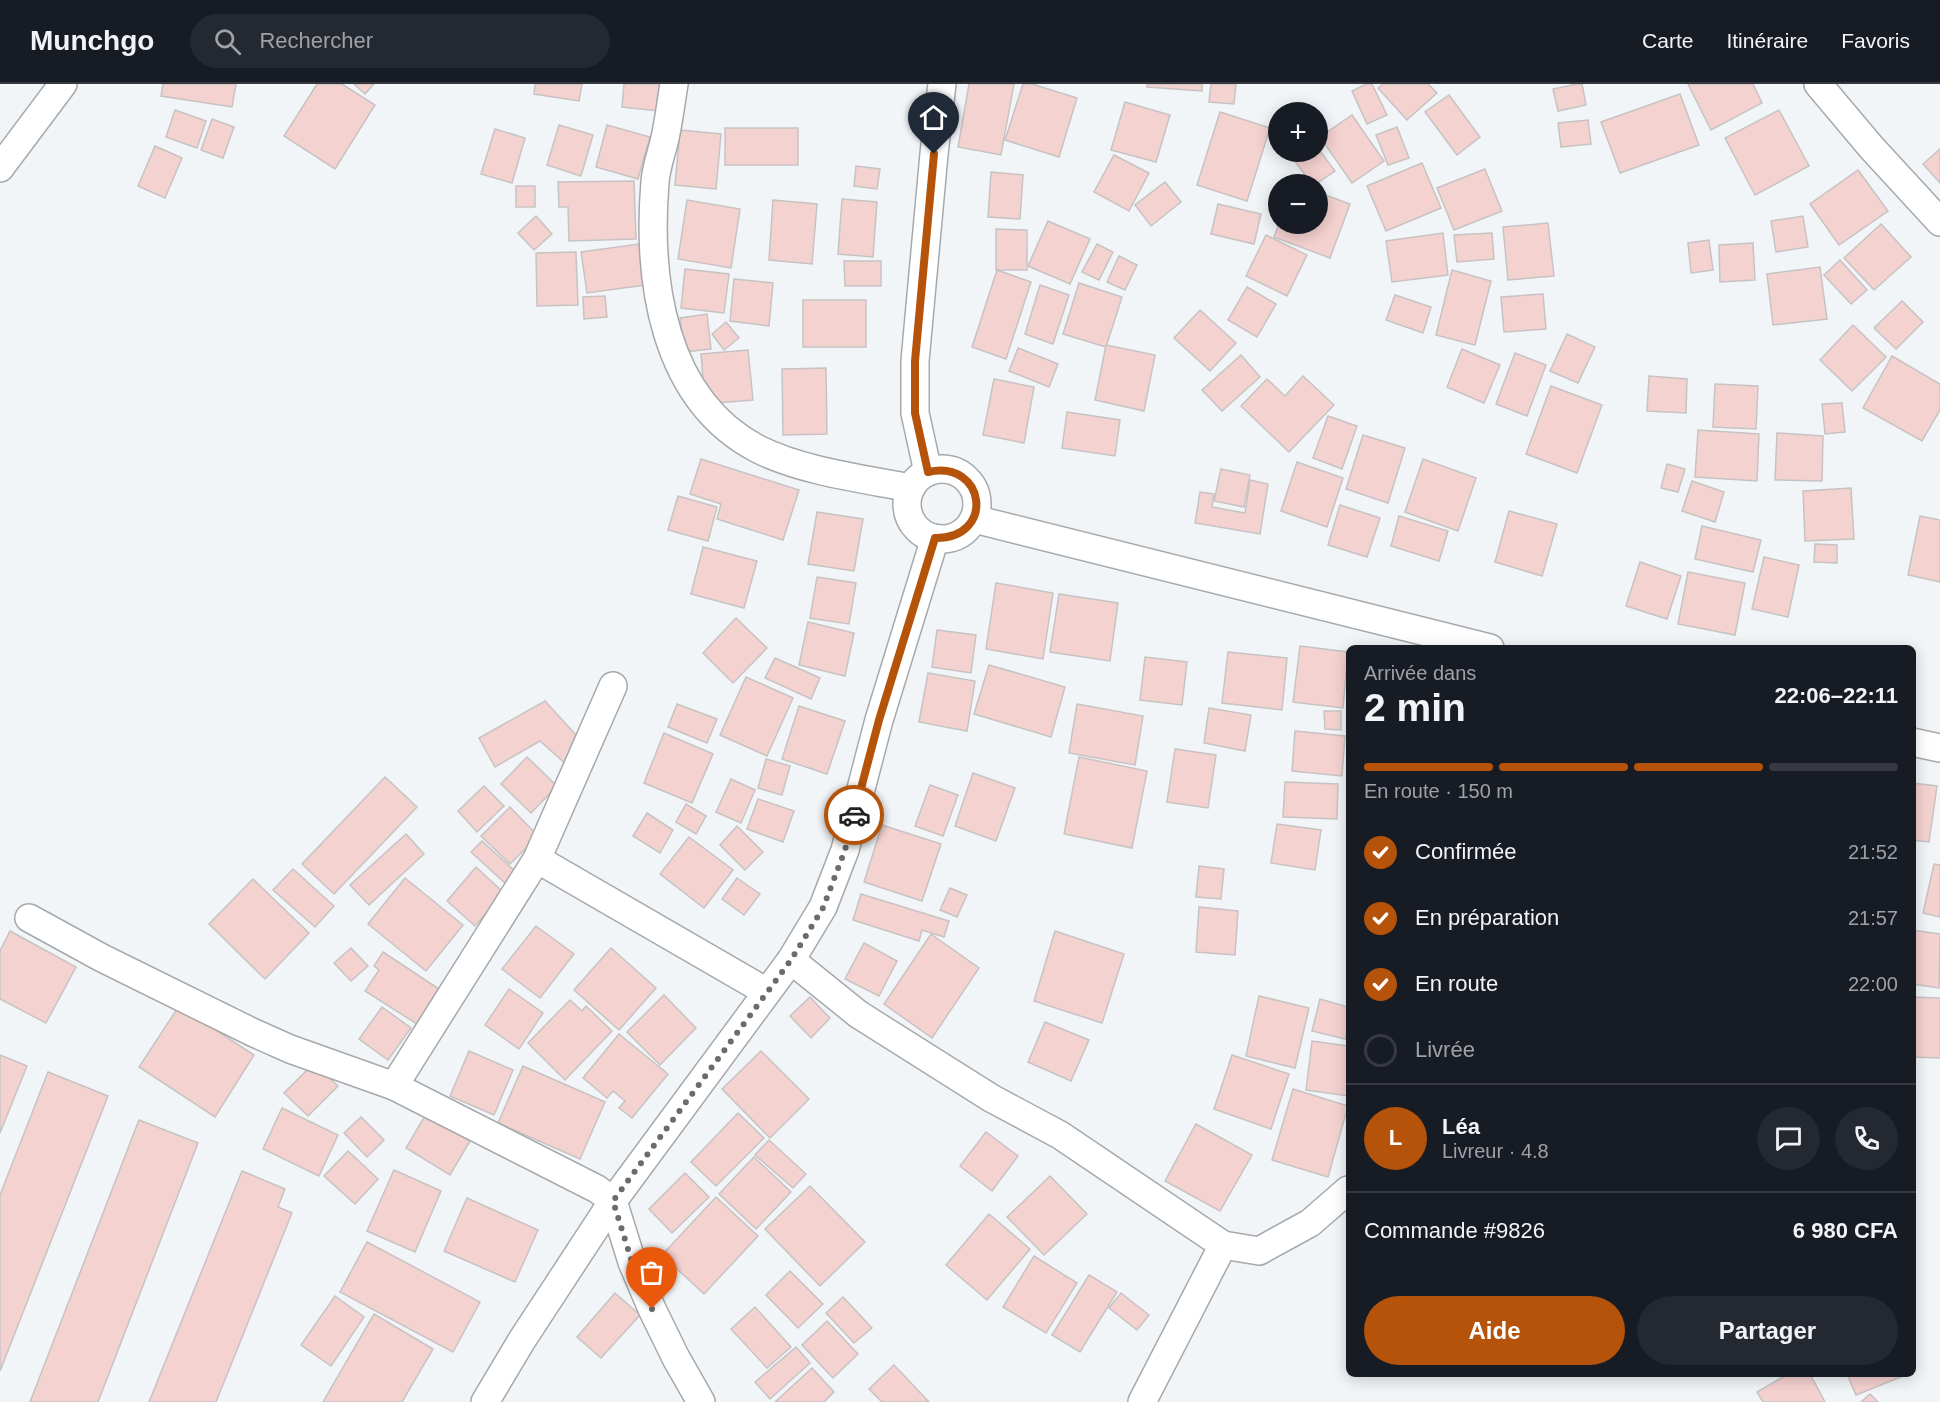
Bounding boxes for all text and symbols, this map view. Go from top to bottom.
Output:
search box [190,14,610,68]
text: Munchgo [30,25,154,56]
icon: search [211,25,244,58]
text: Rechercher [259,28,373,53]
text: Carte [1642,29,1693,52]
text: Itinéraire [1726,29,1808,52]
text: Favoris [1841,29,1910,52]
pin [908,92,959,154]
icon: home [917,101,950,134]
map controls [1268,102,1328,234]
button: + [1268,102,1328,162]
button: − [1268,174,1328,234]
text: Arrivée dans [1364,662,1476,684]
text: 22:06–22:11 [1774,683,1898,708]
text: 2 min [1364,686,1466,729]
text: En route · 150 m [1364,780,1513,802]
courier [824,785,884,845]
icon: car [838,799,871,832]
icon: check [1364,836,1397,869]
text: Confirmée [1415,839,1516,864]
text: 21:52 [1848,841,1898,863]
icon: check [1364,902,1397,935]
text: En préparation [1415,905,1559,930]
text: 21:57 [1848,907,1898,929]
icon: check [1364,968,1397,1001]
text: En route [1415,971,1498,996]
text: 22:00 [1848,973,1898,995]
text: Livrée [1415,1037,1475,1062]
button: chat [1757,1107,1820,1170]
button: phone [1835,1107,1898,1170]
text: Léa [1442,1114,1480,1139]
text: L [1389,1125,1402,1150]
text: Livreur · 4.8 [1442,1140,1549,1162]
text: Commande #9826 [1364,1218,1545,1243]
text: 6 980 CFA [1793,1218,1898,1243]
pin [626,1247,677,1309]
icon: bag [635,1256,668,1289]
button: Aide [1364,1296,1625,1365]
button: Partager [1637,1296,1898,1365]

